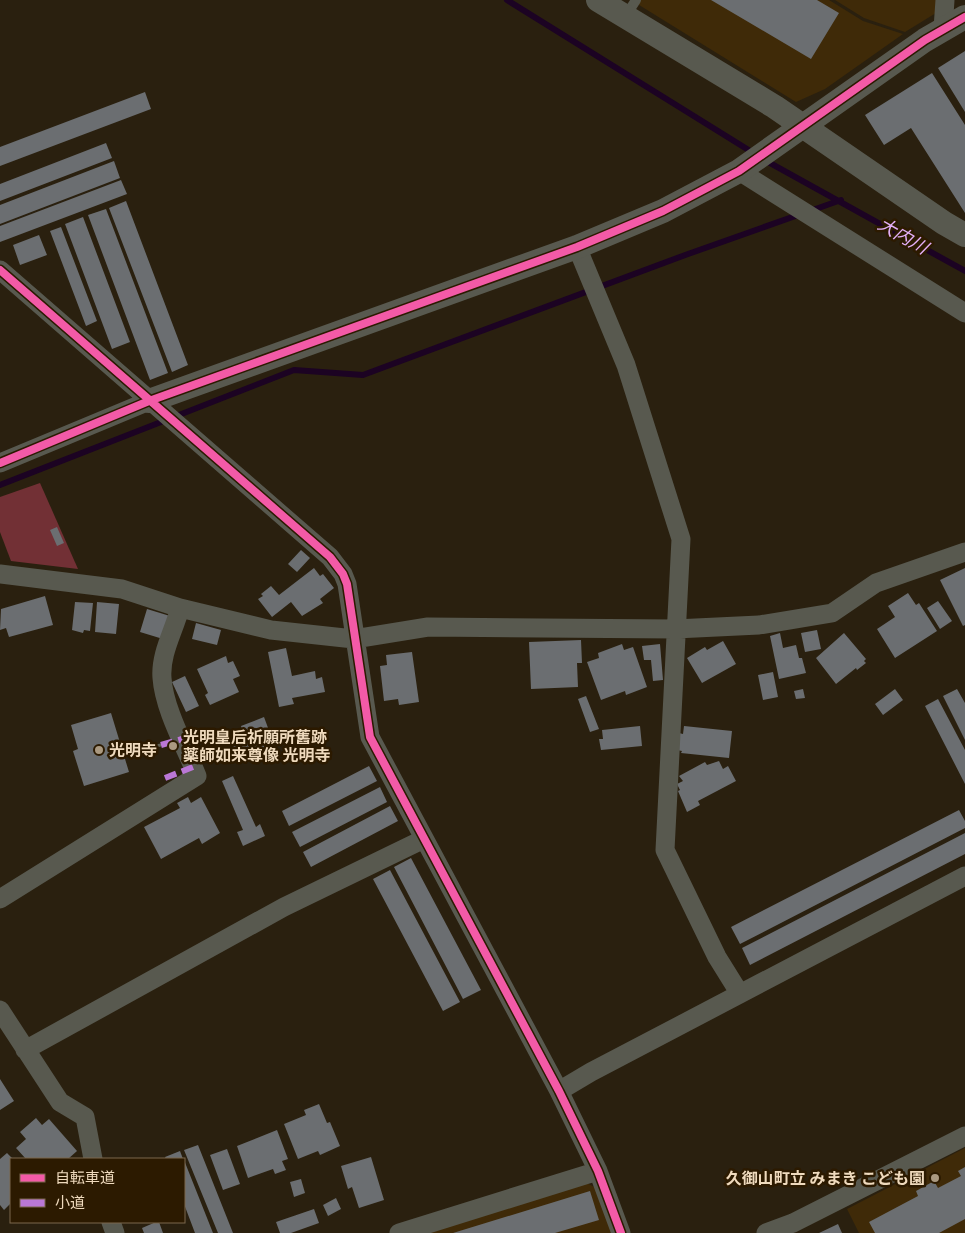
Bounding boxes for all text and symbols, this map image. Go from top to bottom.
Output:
water label: 大内川 [875,213,934,259]
place label: 光明皇后祈願所舊跡 薬師如来尊像 光明寺 [183,728,331,765]
marker: 光明皇后祈願所舊跡 薬師如来尊像 光明寺 [167,740,179,752]
place label: 光明寺 [109,741,157,760]
marker: 光明寺 [93,744,105,756]
legend [10,1158,185,1223]
text: 自転車道 [55,1169,115,1186]
place label: 久御山町立 みまき こども園 [726,1169,925,1188]
marker: 久御山町立 みまき こども園 [929,1172,941,1184]
text: 小道 [55,1194,85,1211]

